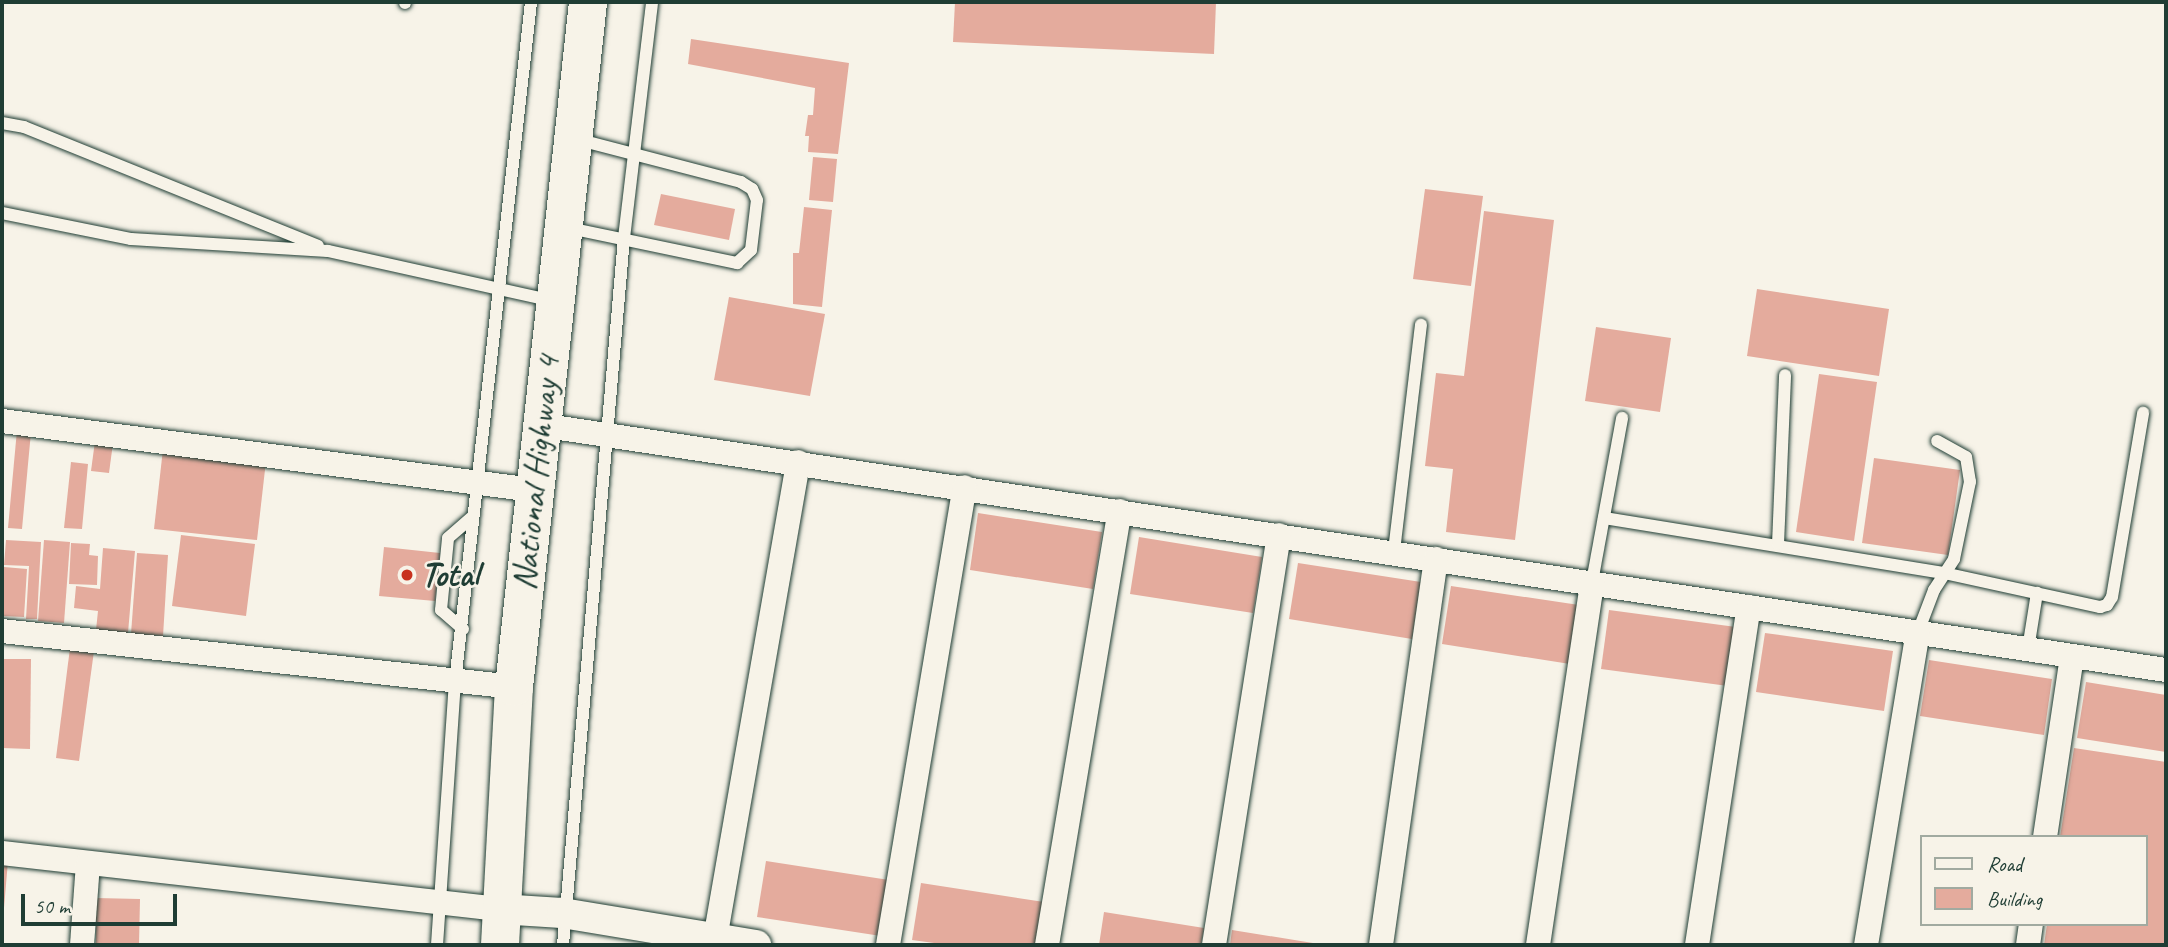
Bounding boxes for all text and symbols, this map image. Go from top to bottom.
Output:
street label: National Highway 4 [503,354,569,592]
place label: Total [421,554,479,596]
marker: Total [399,567,415,583]
legend [1920,835,2147,926]
text: Road [1987,851,2022,877]
scale bar [24,880,180,924]
text: Building [1987,886,2042,912]
text: 50 m [34,893,70,919]

